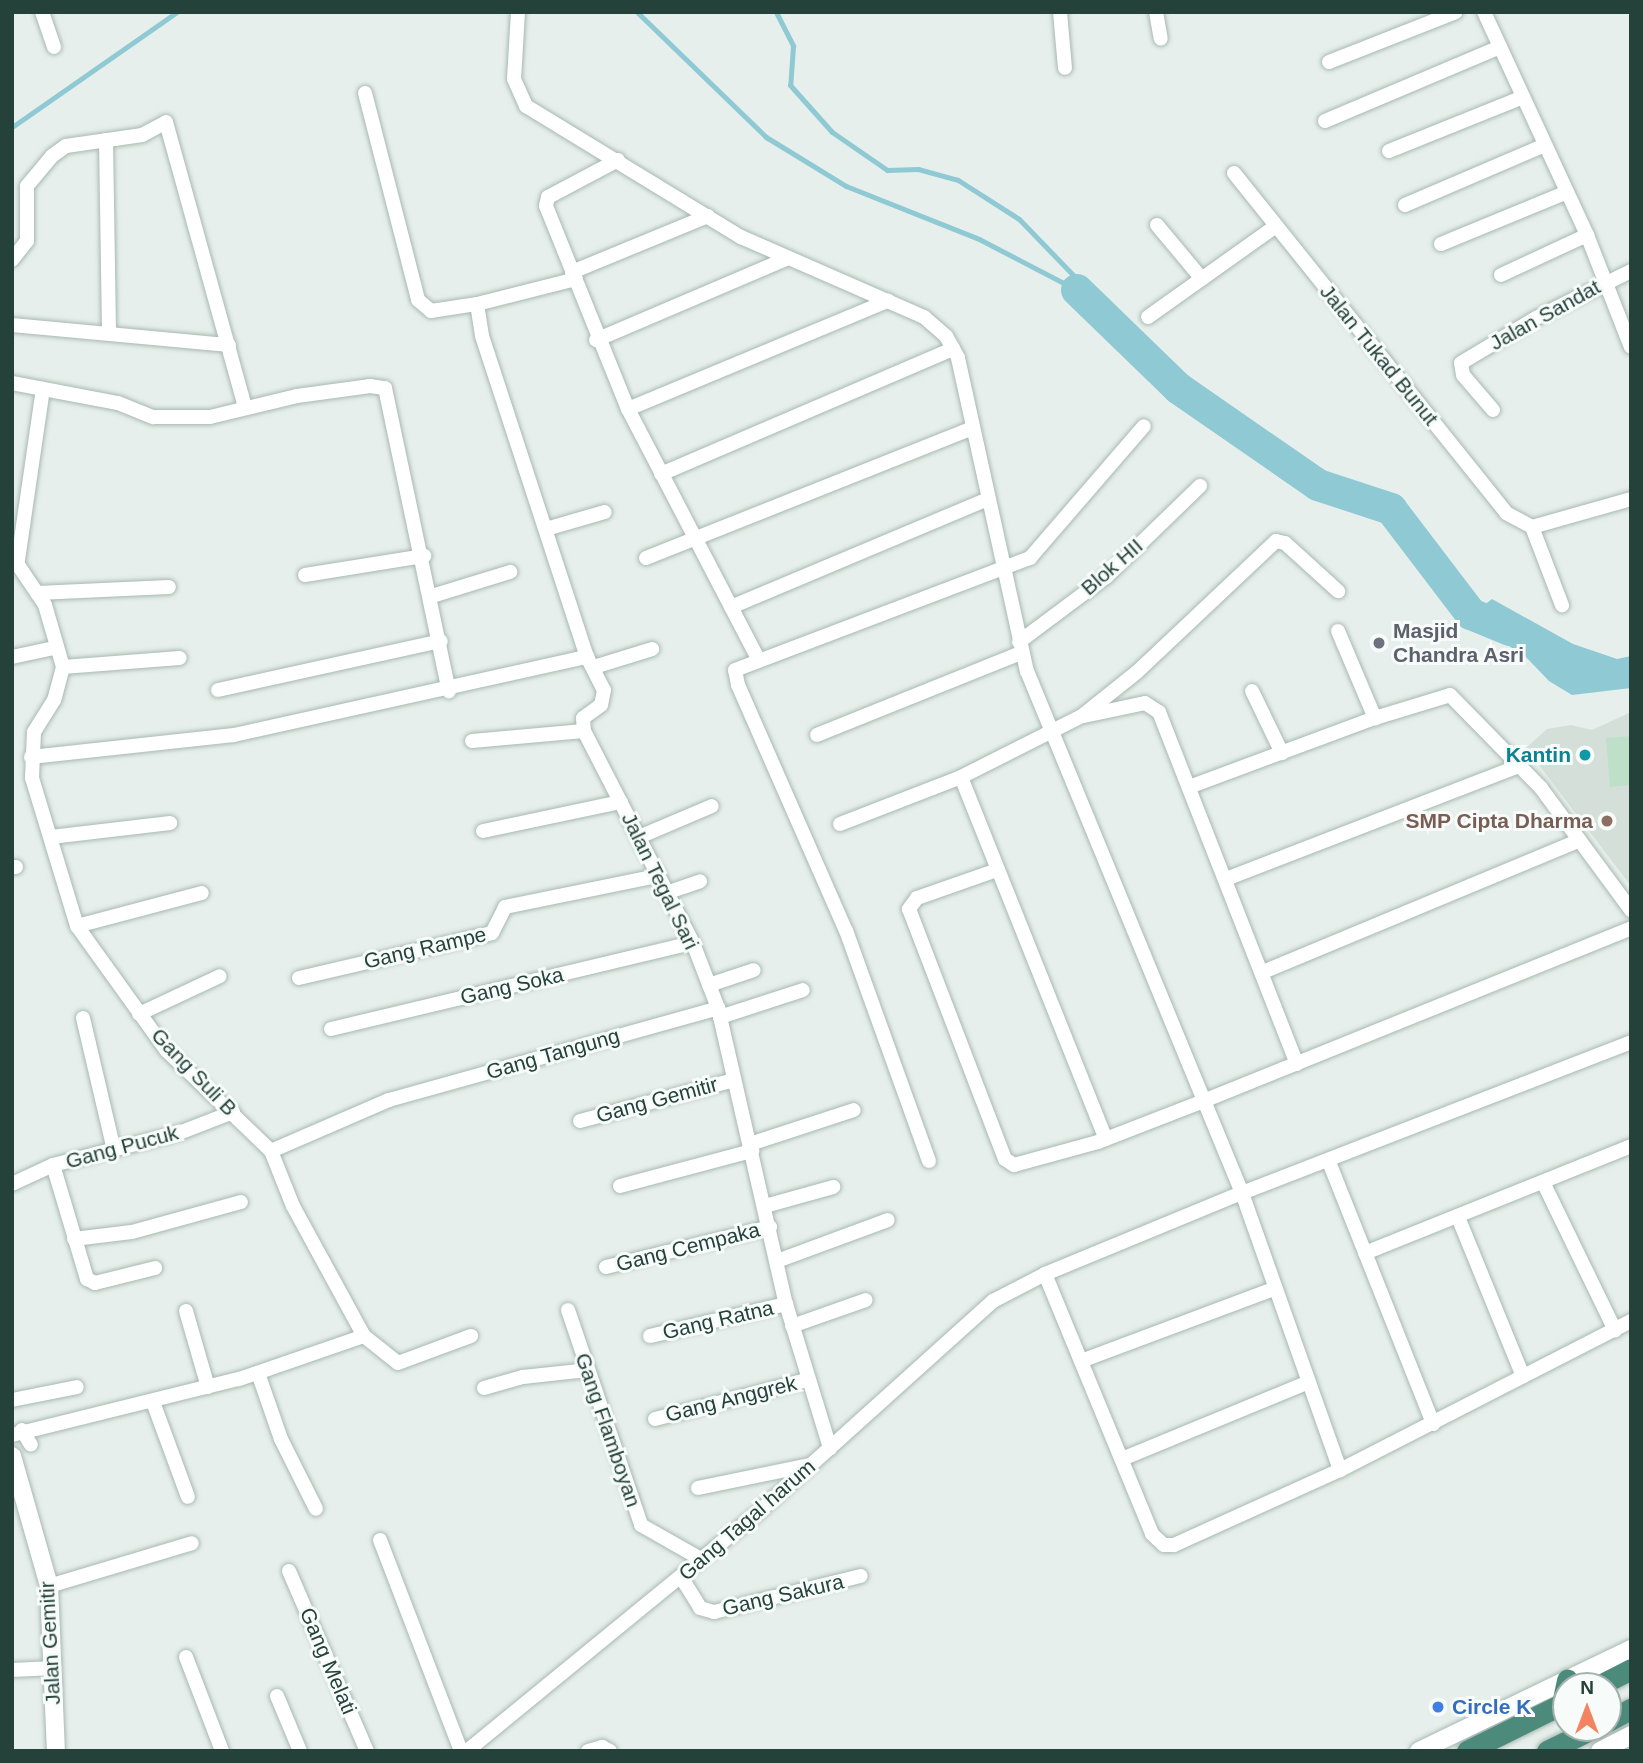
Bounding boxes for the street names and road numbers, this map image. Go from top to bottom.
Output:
street label: Jalan Sandat [1485,274,1605,356]
street label: Jalan Tukad Bunut [1314,279,1444,431]
street label: Blok HII [1076,533,1148,601]
street label: Jalan Tegal Sari [616,808,704,954]
street label: Gang Rampe [361,922,489,974]
street label: Gang Soka [458,962,566,1010]
street label: Gang Suli B [146,1023,242,1121]
street label: Gang Tangung [483,1023,623,1085]
street label: Gang Gemitir [593,1072,721,1128]
street label: Gang Pucuk [63,1120,181,1174]
street label: Gang Cempaka [614,1217,762,1277]
street label: Gang Ratna [660,1295,776,1345]
street label: Gang Flamboyan [570,1350,646,1510]
street label: Gang Anggrek [662,1370,800,1428]
street label: Gang Tagal harum [674,1454,820,1586]
street label: Gang Sakura [720,1569,846,1621]
street label: Jalan Gemitir [34,1581,66,1705]
street label: Gang Melati [294,1604,362,1718]

